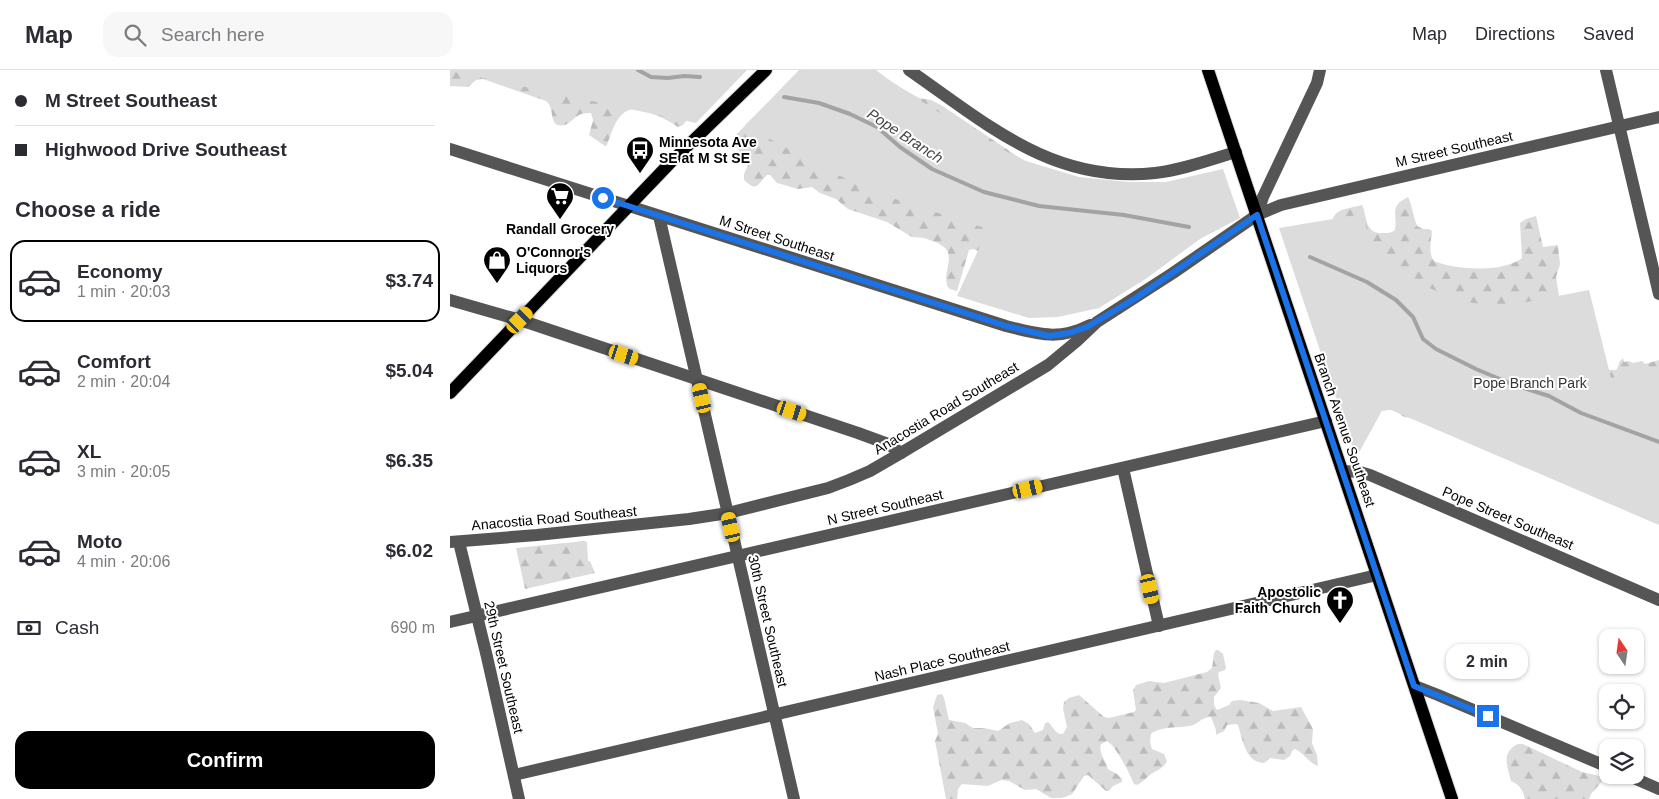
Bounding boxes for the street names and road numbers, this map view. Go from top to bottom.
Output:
street label: M Street Southeast [1394,128,1514,170]
street label: M Street Southeast [718,212,837,264]
street label: Branch Avenue Southeast [1311,351,1379,509]
street label: Anacostia Road Southeast [871,358,1021,458]
street label: Pope Street Southeast [1440,483,1576,553]
street label: N Street Southeast [826,486,945,528]
street label: Anacostia Road Southeast [471,503,637,533]
street label: 30th Street Southeast [745,553,791,689]
street label: 29th Street Southeast [481,599,527,735]
street label: Nash Place Southeast [873,638,1011,684]

